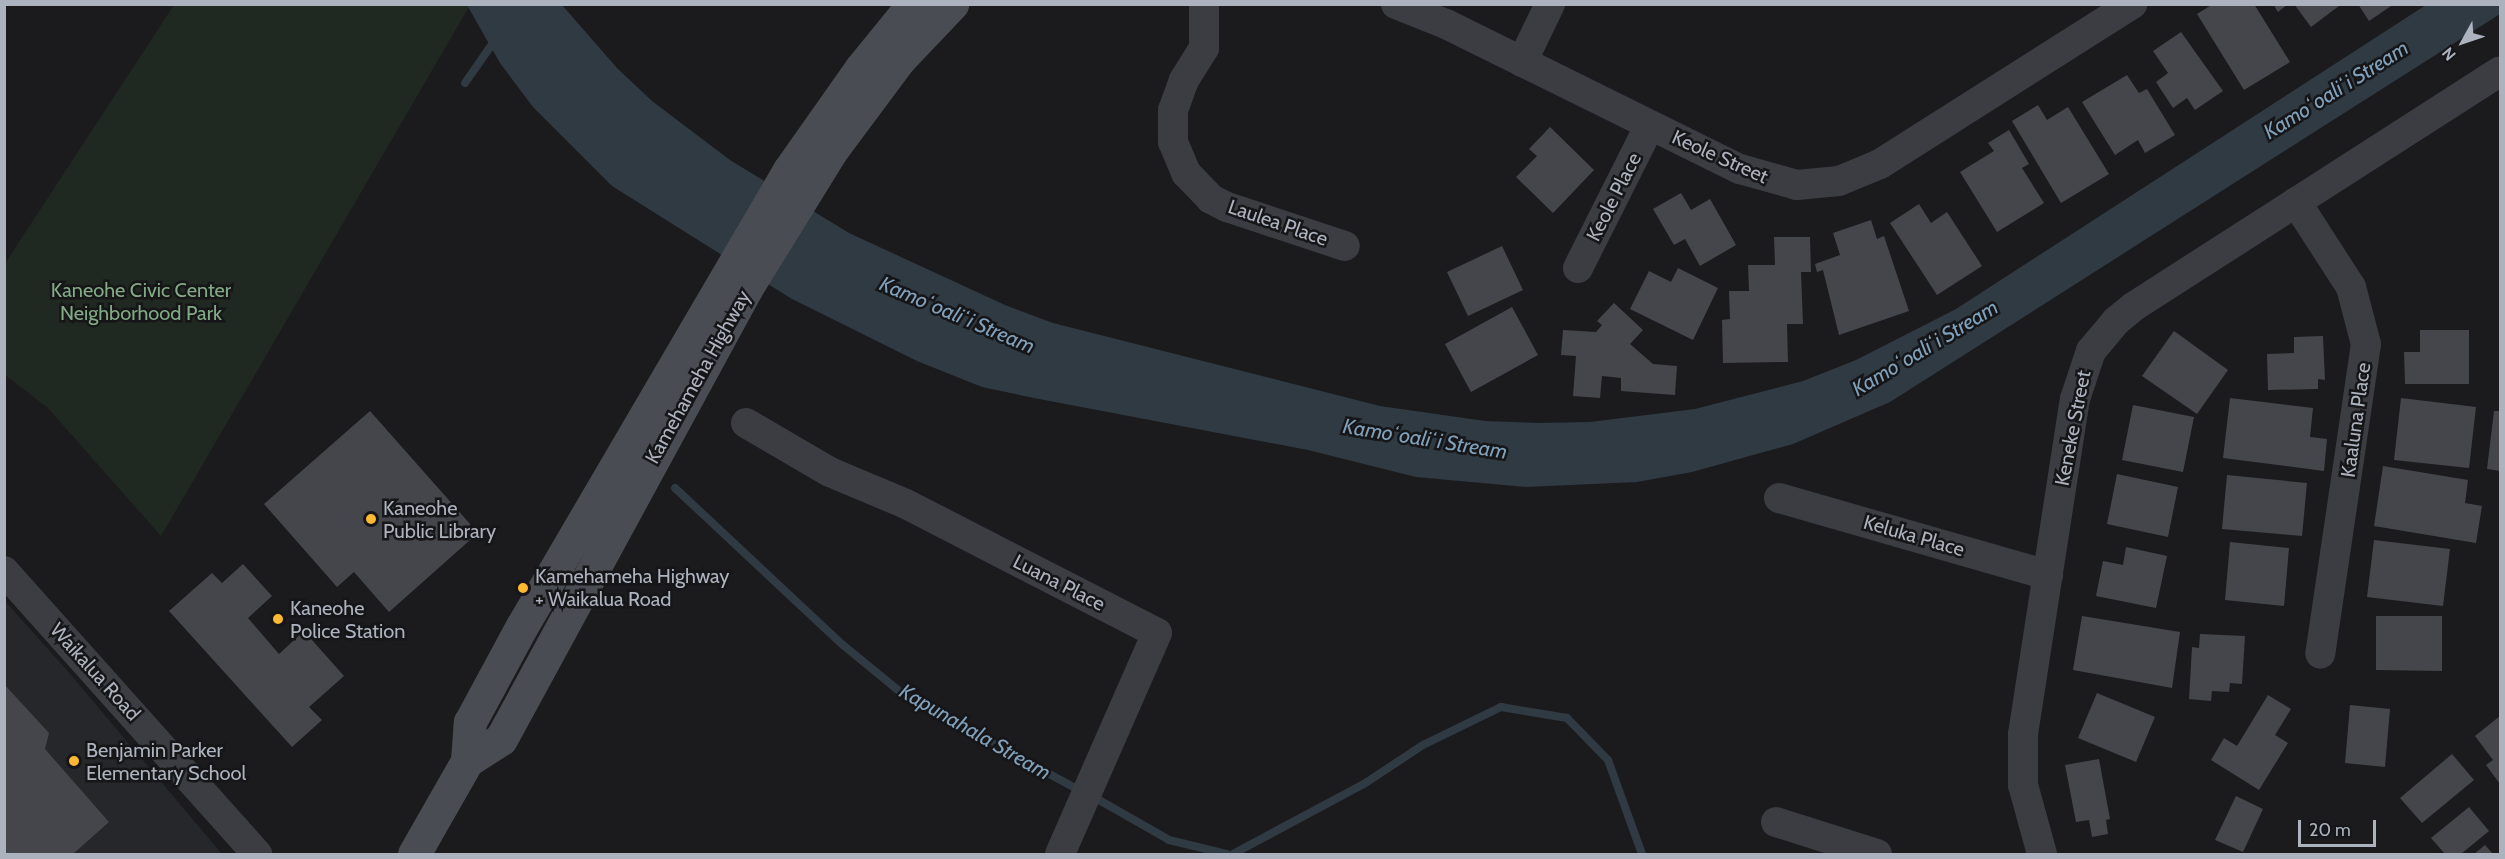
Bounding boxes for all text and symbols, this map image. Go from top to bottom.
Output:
north arrow [2433,12,2493,72]
water label: Kamoʻoaliʻi Stream [2259,35,2413,145]
text: N [2438,43,2460,64]
street label: Keole Street [1668,125,1772,189]
street label: Keole Place [1581,149,1647,245]
street label: Laulea Place [1225,195,1331,251]
water label: Kamoʻoaliʻi Stream [876,271,1038,359]
park label: Kaneohe Civic Center Neighborhood Park [51,279,231,326]
street label: Kamehameha Highway [640,286,756,468]
water label: Kamoʻoaliʻi Stream [1847,294,2003,402]
street label: Kaaluna Place [2336,361,2376,479]
street label: Keneke Street [2050,368,2096,488]
water label: Kamoʻoaliʻi Stream [1341,414,1509,464]
place label: Kaneohe Public Library [383,496,496,543]
street label: Keluka Place [1861,510,1967,562]
marker: Kaneohe Public Library [364,512,378,526]
street label: Luana Place [1009,550,1109,616]
place label: Kamehameha Highway + Waikalua Road [535,564,729,611]
marker: Kamehameha Highway + Waikalua Road [516,581,530,595]
place label: Kaneohe Police Station [290,596,405,643]
marker: Kaneohe Police Station [271,612,285,626]
street label: Waikalua Road [45,618,145,726]
water label: Kapunahala Stream [895,679,1055,785]
place label: Benjamin Parker Elementary School [86,738,246,785]
marker: Benjamin Parker Elementary School [67,754,81,768]
scale bar [2301,808,2379,846]
text: 20 m [2309,819,2351,841]

